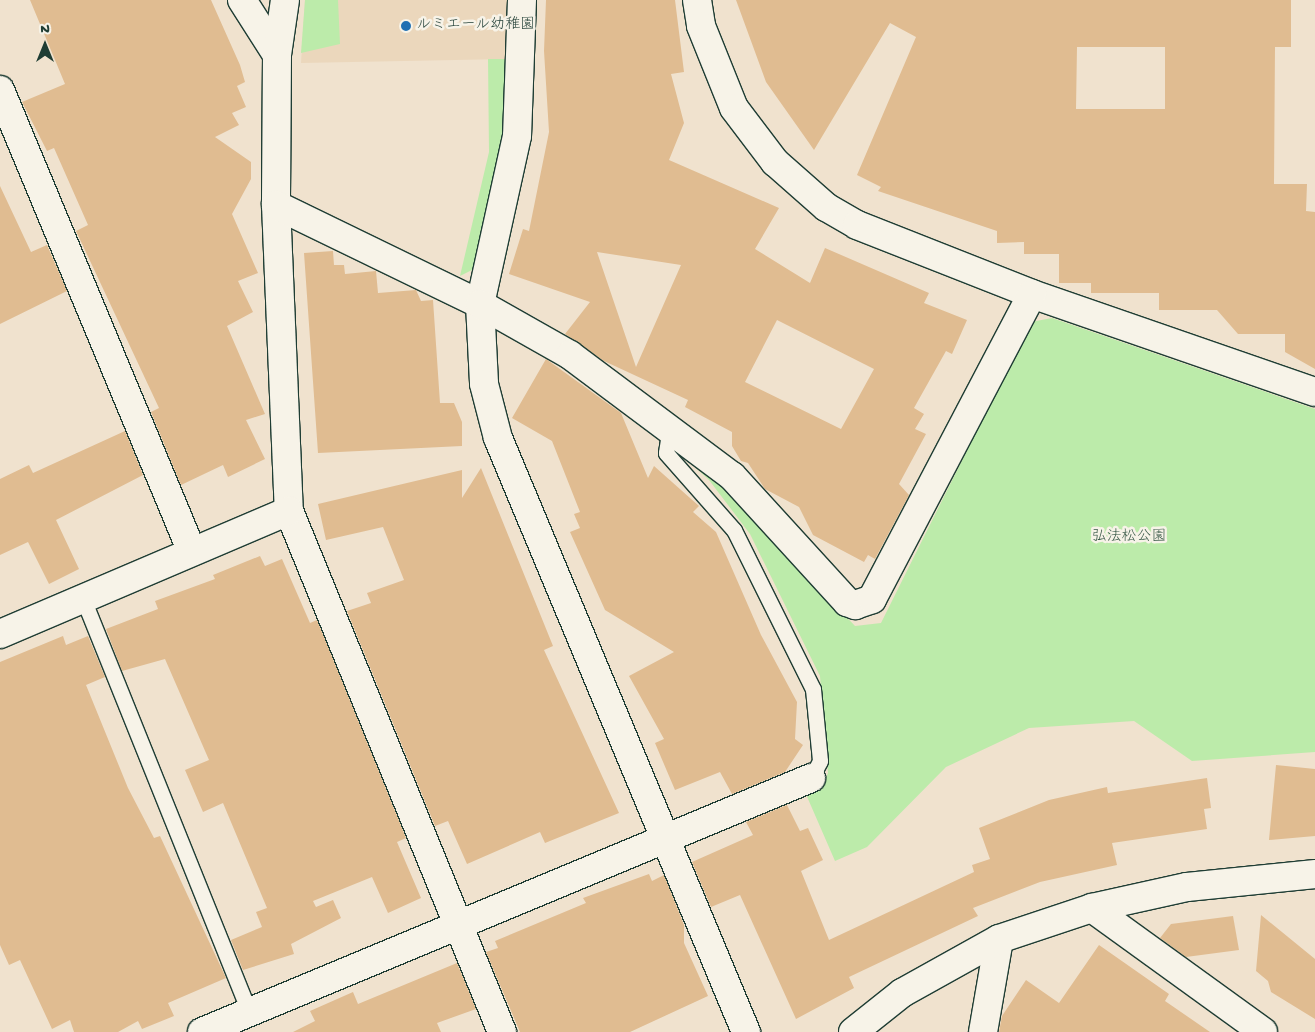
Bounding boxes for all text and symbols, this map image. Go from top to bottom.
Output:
place label: ルミエール幼稚園 [416,17,536,35]
north arrow [20,20,70,70]
marker: ルミエール幼稚園 [400,20,412,32]
text: N [40,21,50,38]
park label: 弘法松公園 [1092,529,1166,547]

